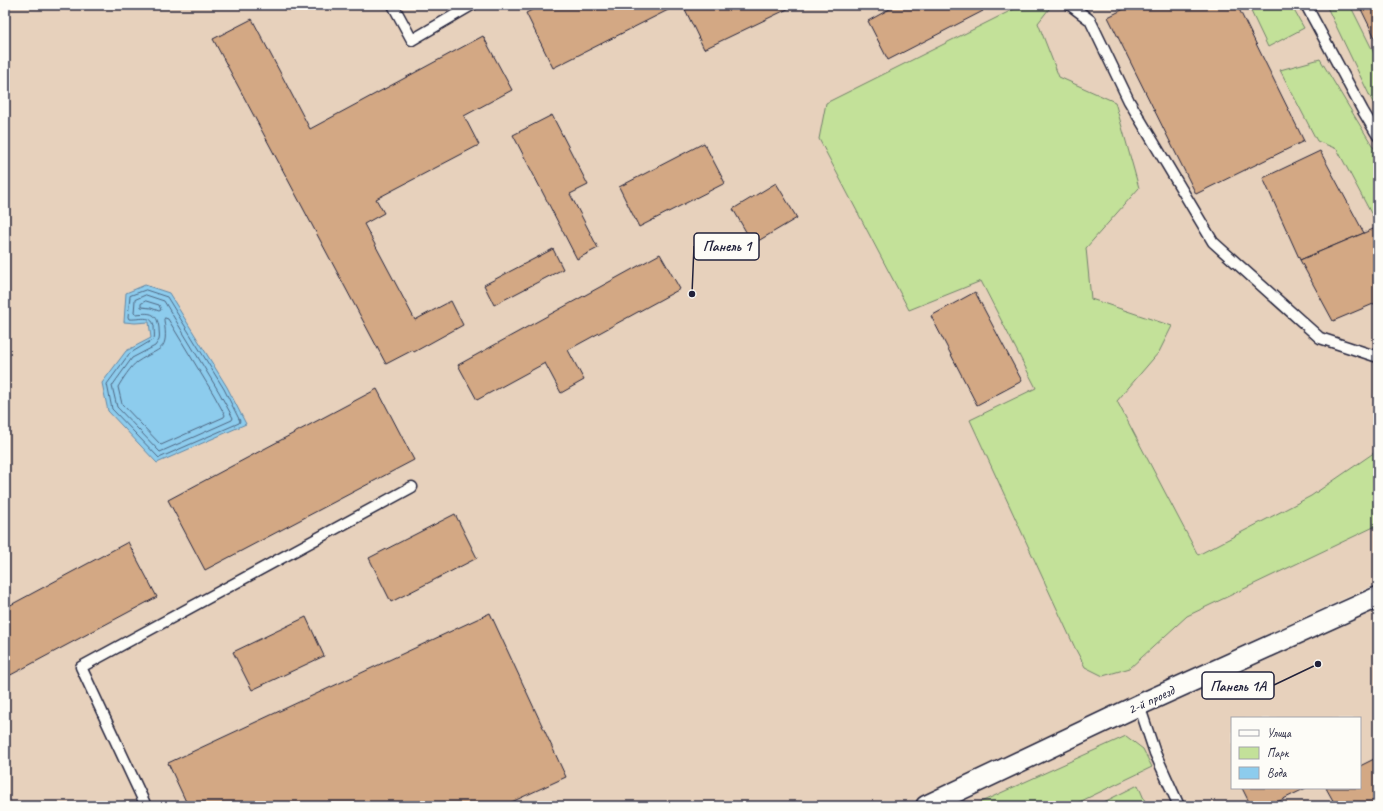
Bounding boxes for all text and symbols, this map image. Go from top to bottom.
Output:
callout: Панель 1 [694,233,759,260]
text: Панель 1 [703,237,753,256]
callout: Панель 1А [1202,672,1274,699]
text: Панель 1А [1210,677,1267,696]
street label: 2-й проезд [1125,681,1179,718]
legend [1231,717,1361,789]
text: Улица [1267,725,1292,741]
text: Парк [1267,745,1290,761]
text: Вода [1267,765,1288,781]

